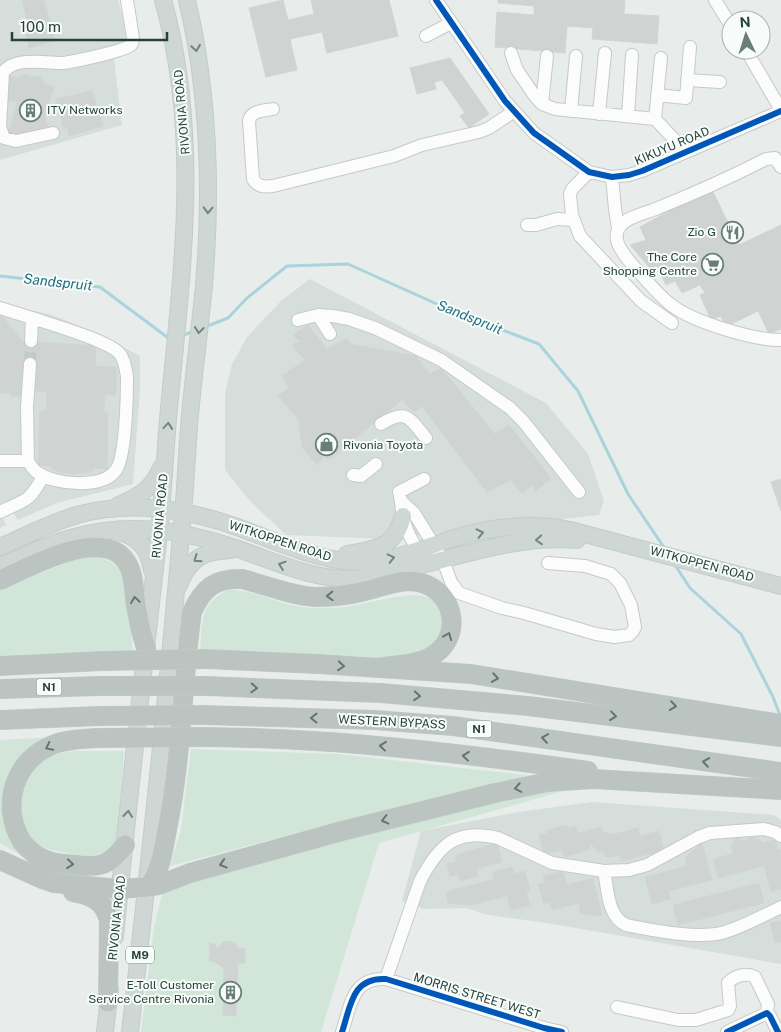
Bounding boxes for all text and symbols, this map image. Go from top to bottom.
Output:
scale bar [12,10,168,42]
north arrow [721,10,771,60]
text: N [739,14,751,30]
text: 100 m [20,18,61,35]
one-way arrow [191,43,201,52]
street label: RIVONIA ROAD [171,69,193,155]
building icon: ITV Networks [19,98,43,122]
place label: ITV Networks [47,103,122,117]
street label: KIKUYU ROAD [633,124,711,168]
one-way arrow [203,206,213,214]
restaurant icon: Zio G [720,220,744,244]
place label: Zio G [687,225,716,239]
place label: The Core Shopping Centre [603,250,697,278]
supermarket icon: The Core Shopping Centre [701,252,725,276]
water label: Sandspruit [23,270,94,294]
water label: Sandspruit [435,297,506,338]
one-way arrow [194,327,205,335]
one-way arrow [162,422,173,430]
shop icon: Rivonia Toyota [315,433,339,457]
place label: Rivonia Toyota [343,438,423,452]
street label: RIVONIA ROAD [149,473,171,559]
street label: WITKOPPEN ROAD [227,518,333,564]
one-way arrow [475,528,484,538]
one-way arrow [534,534,542,545]
street label: WITKOPPEN ROAD [649,543,755,585]
one-way arrow [193,553,203,562]
one-way arrow [386,553,395,564]
one-way arrow [278,560,287,570]
one-way arrow [325,591,333,601]
one-way arrow [130,596,141,604]
one-way arrow [442,632,453,641]
one-way arrow [337,660,345,671]
one-way arrow [490,673,499,683]
road number: N1 [36,679,62,696]
one-way arrow [251,683,259,693]
one-way arrow [413,691,421,702]
one-way arrow [668,701,677,711]
one-way arrow [609,710,617,721]
street label: WESTERN BYPASS [338,712,446,732]
one-way arrow [310,713,318,723]
road number: N1 [466,721,492,738]
one-way arrow [541,733,549,744]
one-way arrow [45,741,54,751]
one-way arrow [379,741,387,752]
one-way arrow [462,750,470,761]
one-way arrow [702,757,710,767]
one-way arrow [513,782,522,792]
one-way arrow [122,810,133,818]
one-way arrow [381,815,389,825]
one-way arrow [219,858,227,868]
one-way arrow [67,859,75,870]
street label: RIVONIA ROAD [106,875,128,961]
road number: M9 [126,946,154,964]
street label: MORRIS STREET WEST [412,970,542,1022]
place label: E-Toll Customer Service Centre Rivonia [88,978,214,1006]
building icon: E-Toll Customer Service Centre Rivonia [218,980,242,1004]

